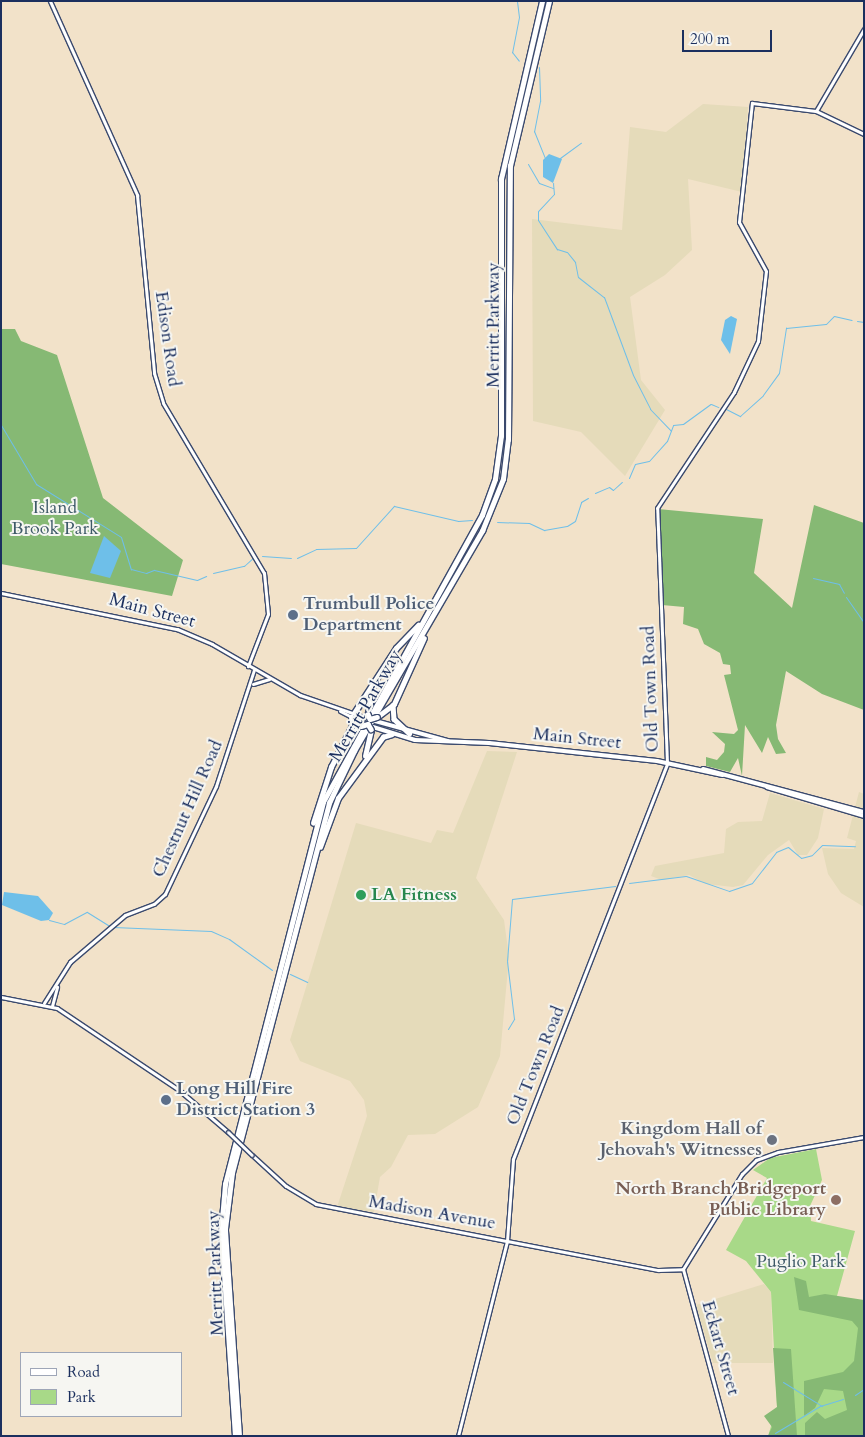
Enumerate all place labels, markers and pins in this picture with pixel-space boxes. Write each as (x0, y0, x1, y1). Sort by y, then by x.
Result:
place label: Trumbull Police Department (303, 594, 434, 636)
marker: Trumbull Police Department (287, 609, 299, 621)
place label: LA Fitness (371, 884, 457, 906)
marker: LA Fitness (355, 889, 367, 901)
place label: Long Hill Fire District Station 3 (176, 1079, 315, 1122)
marker: Long Hill Fire District Station 3 (160, 1094, 172, 1106)
place label: Kingdom Hall of Jehovah's Witnesses (600, 1119, 762, 1162)
marker: Kingdom Hall of Jehovah's Witnesses (766, 1134, 778, 1146)
place label: North Branch Bridgeport Public Library (615, 1179, 826, 1222)
marker: North Branch Bridgeport Public Library (830, 1194, 842, 1206)

